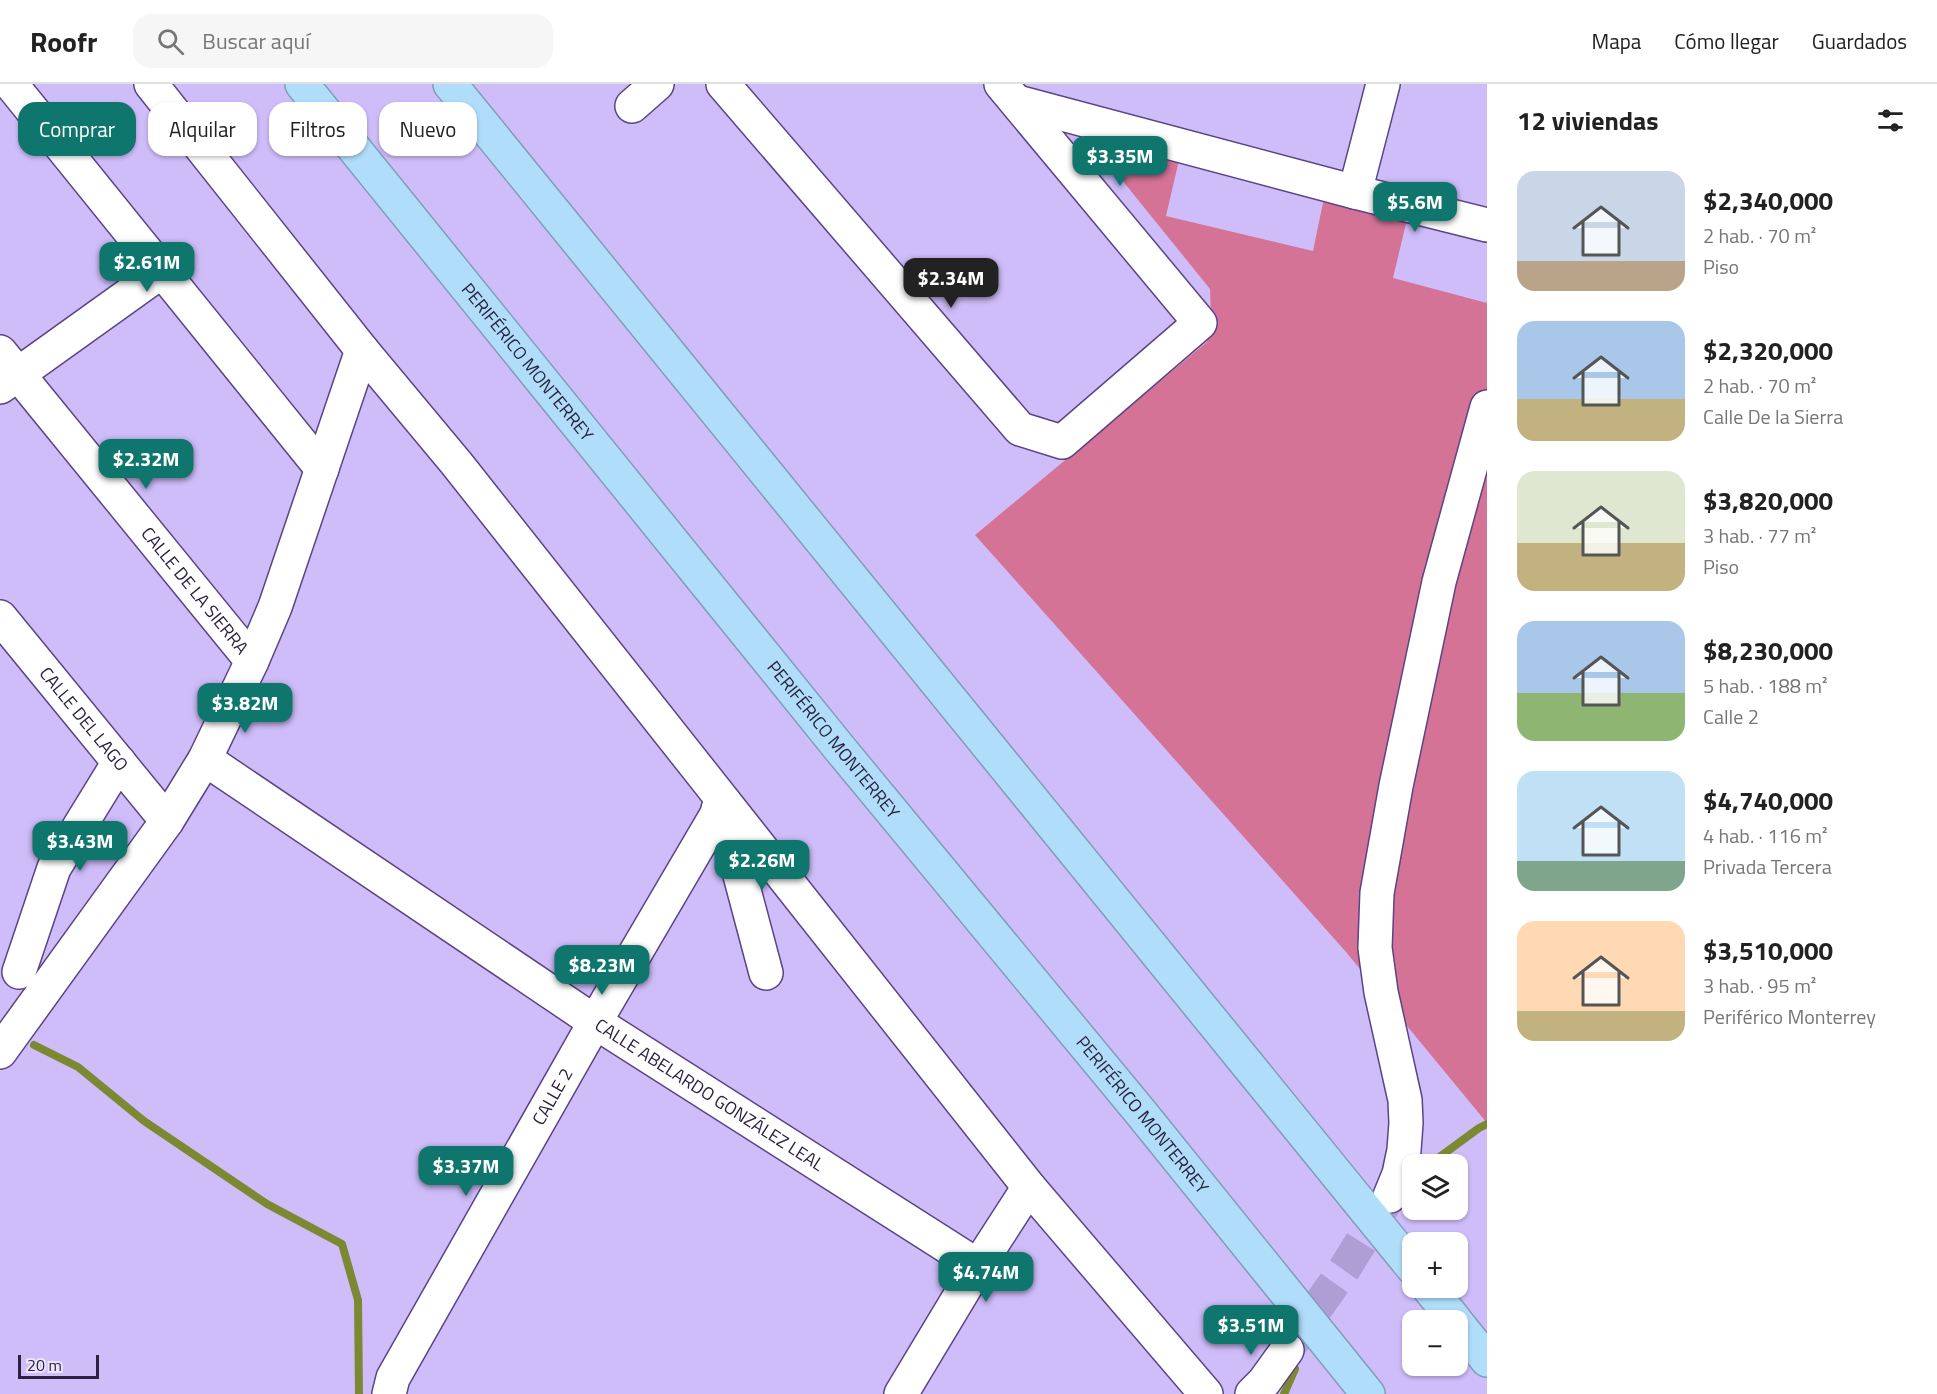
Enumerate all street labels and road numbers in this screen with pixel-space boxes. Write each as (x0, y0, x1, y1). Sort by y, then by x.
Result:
street label: PERIFÉRICO MONTERREY (455, 277, 600, 447)
street label: CALLE DE LA SIERRA (135, 521, 255, 660)
street label: PERIFÉRICO MONTERREY (761, 655, 907, 825)
street label: CALLE DEL LAGO (33, 661, 135, 777)
street label: CALLE ABELARDO GONZÁLEZ LEAL (590, 1011, 830, 1178)
street label: PERIFÉRICO MONTERREY (1070, 1030, 1216, 1200)
street label: CALLE 2 (525, 1063, 579, 1130)

